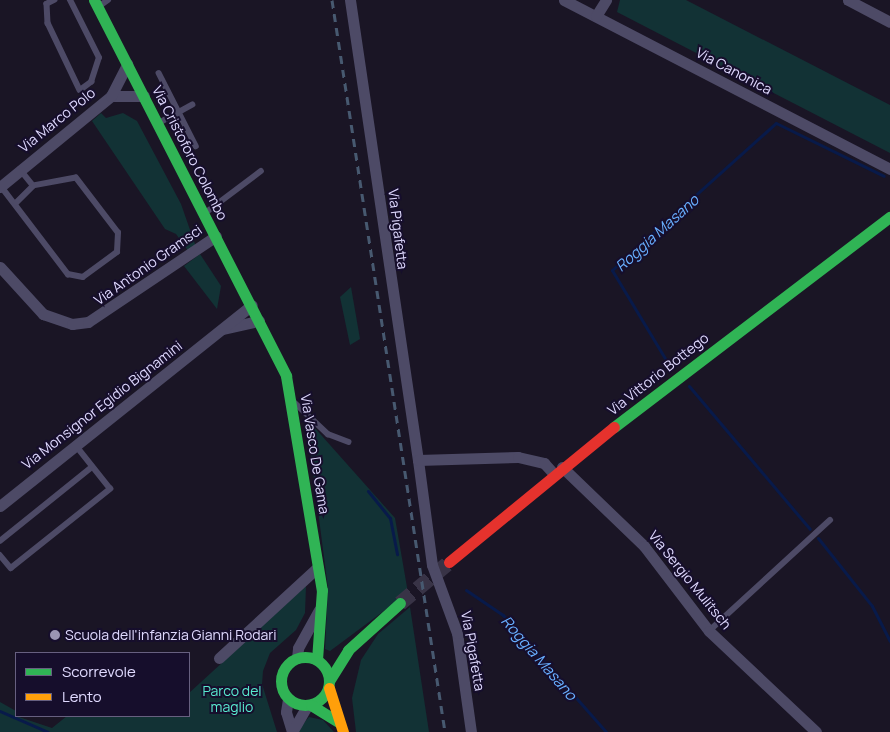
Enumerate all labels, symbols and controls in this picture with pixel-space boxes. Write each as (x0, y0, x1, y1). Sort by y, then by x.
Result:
street label: Via Canonica (693, 44, 775, 98)
street label: Via Cristoforo Colombo (149, 83, 231, 223)
street label: Via Marco Polo (15, 84, 99, 156)
street label: Via Pigafetta (385, 188, 411, 270)
water label: Roggia Masano (612, 191, 702, 275)
street label: Via Antonio Gramsci (91, 221, 205, 309)
street label: Via Vittorio Bottego (604, 329, 712, 419)
street label: Via Monsignor Egidio Bignamini (18, 337, 186, 473)
street label: Via Vasco De Gama (297, 393, 333, 515)
street label: Via Sergio Mulitsch (645, 527, 735, 633)
street label: Via Pigafetta (458, 610, 488, 692)
water label: Roggia Masano (498, 612, 580, 704)
place label: Scuola dell'infanzia Gianni Rodari (65, 627, 277, 643)
marker: Scuola dell'infanzia Gianni Rodari (49, 629, 61, 641)
legend (15, 652, 190, 717)
text: Scorrevole (62, 661, 136, 682)
park label: Parco del maglio (202, 683, 262, 716)
text: Lento (62, 686, 102, 707)

